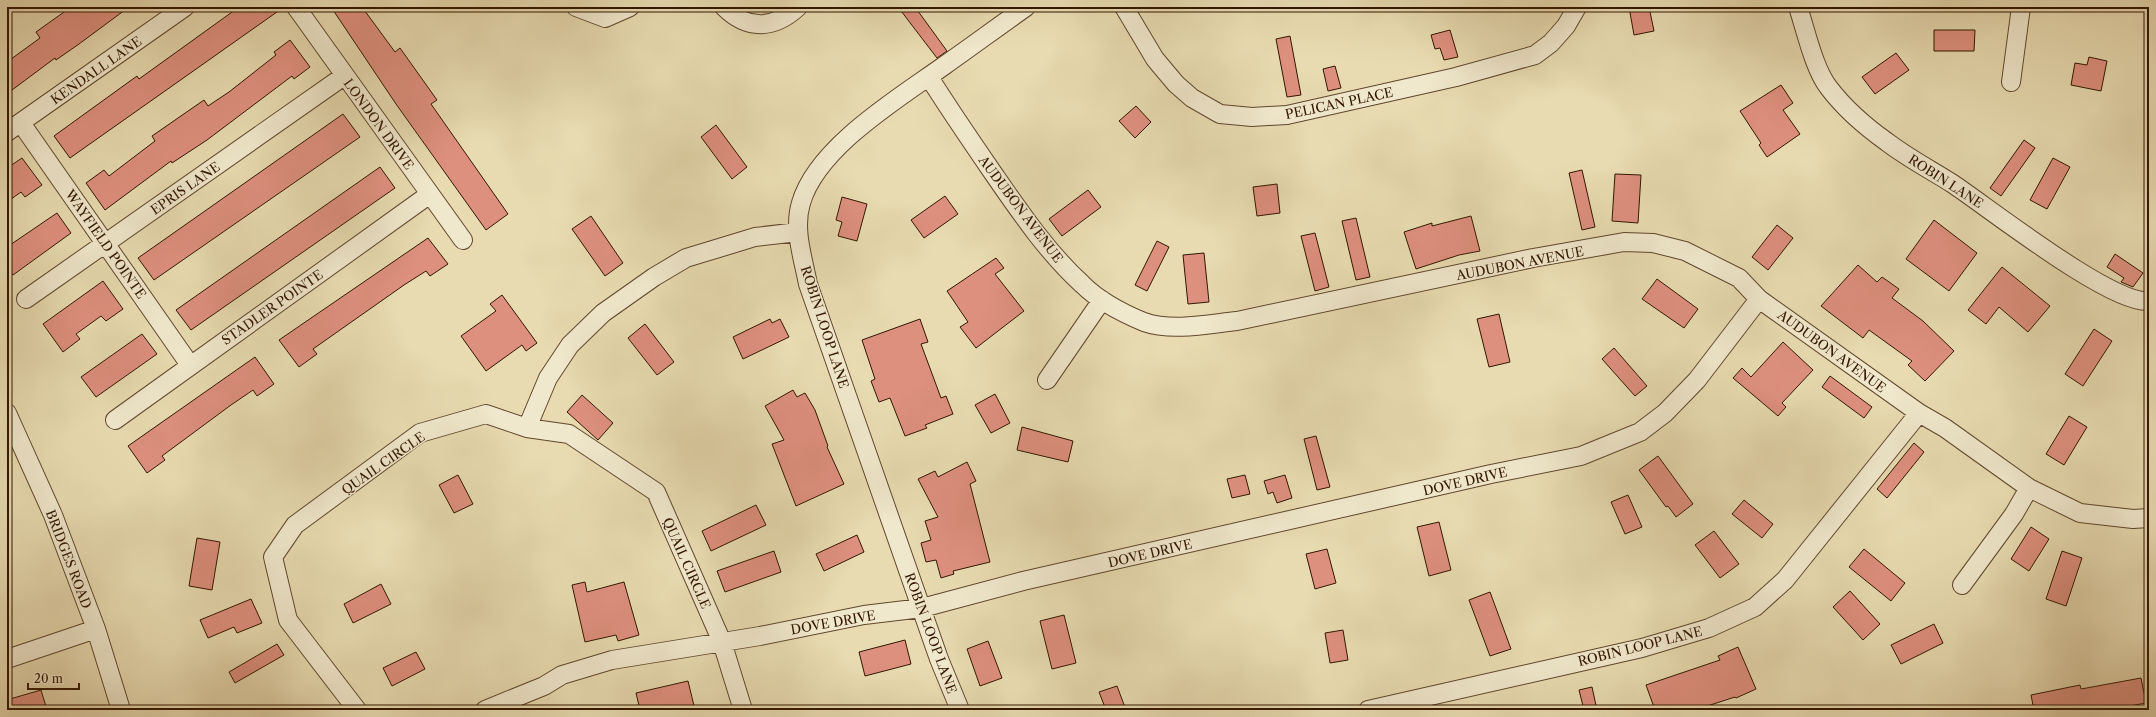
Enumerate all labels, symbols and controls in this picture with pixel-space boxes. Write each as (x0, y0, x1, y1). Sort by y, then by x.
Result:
street label: KENDALL LANE (47, 33, 145, 107)
street label: LONDON DRIVE (341, 75, 417, 173)
street label: PELICAN PLACE (1284, 84, 1394, 122)
street label: ROBIN LANE (1906, 151, 1986, 211)
street label: AUDUBON AVENUE (975, 152, 1066, 266)
street label: EPRIS LANE (147, 158, 223, 218)
street label: WAYFIELD POINTE (62, 186, 150, 302)
street label: AUDUBON AVENUE (1454, 243, 1585, 283)
street label: ROBIN LOOP LANE (798, 264, 852, 390)
street label: STADLER POINTE (218, 266, 326, 348)
street label: AUDUBON AVENUE (1774, 306, 1889, 396)
street label: QUAIL CIRCLE (338, 428, 428, 498)
street label: DOVE DRIVE (1421, 464, 1509, 498)
street label: BRIDGES ROAD (43, 507, 95, 611)
street label: QUAIL CIRCLE (660, 515, 714, 611)
street label: DOVE DRIVE (1106, 536, 1194, 570)
street label: ROBIN LOOP LANE (902, 570, 960, 696)
street label: DOVE DRIVE (789, 607, 877, 637)
street label: ROBIN LOOP LANE (1576, 623, 1704, 669)
scale bar (28, 665, 79, 691)
text: 20 m (34, 671, 63, 686)

